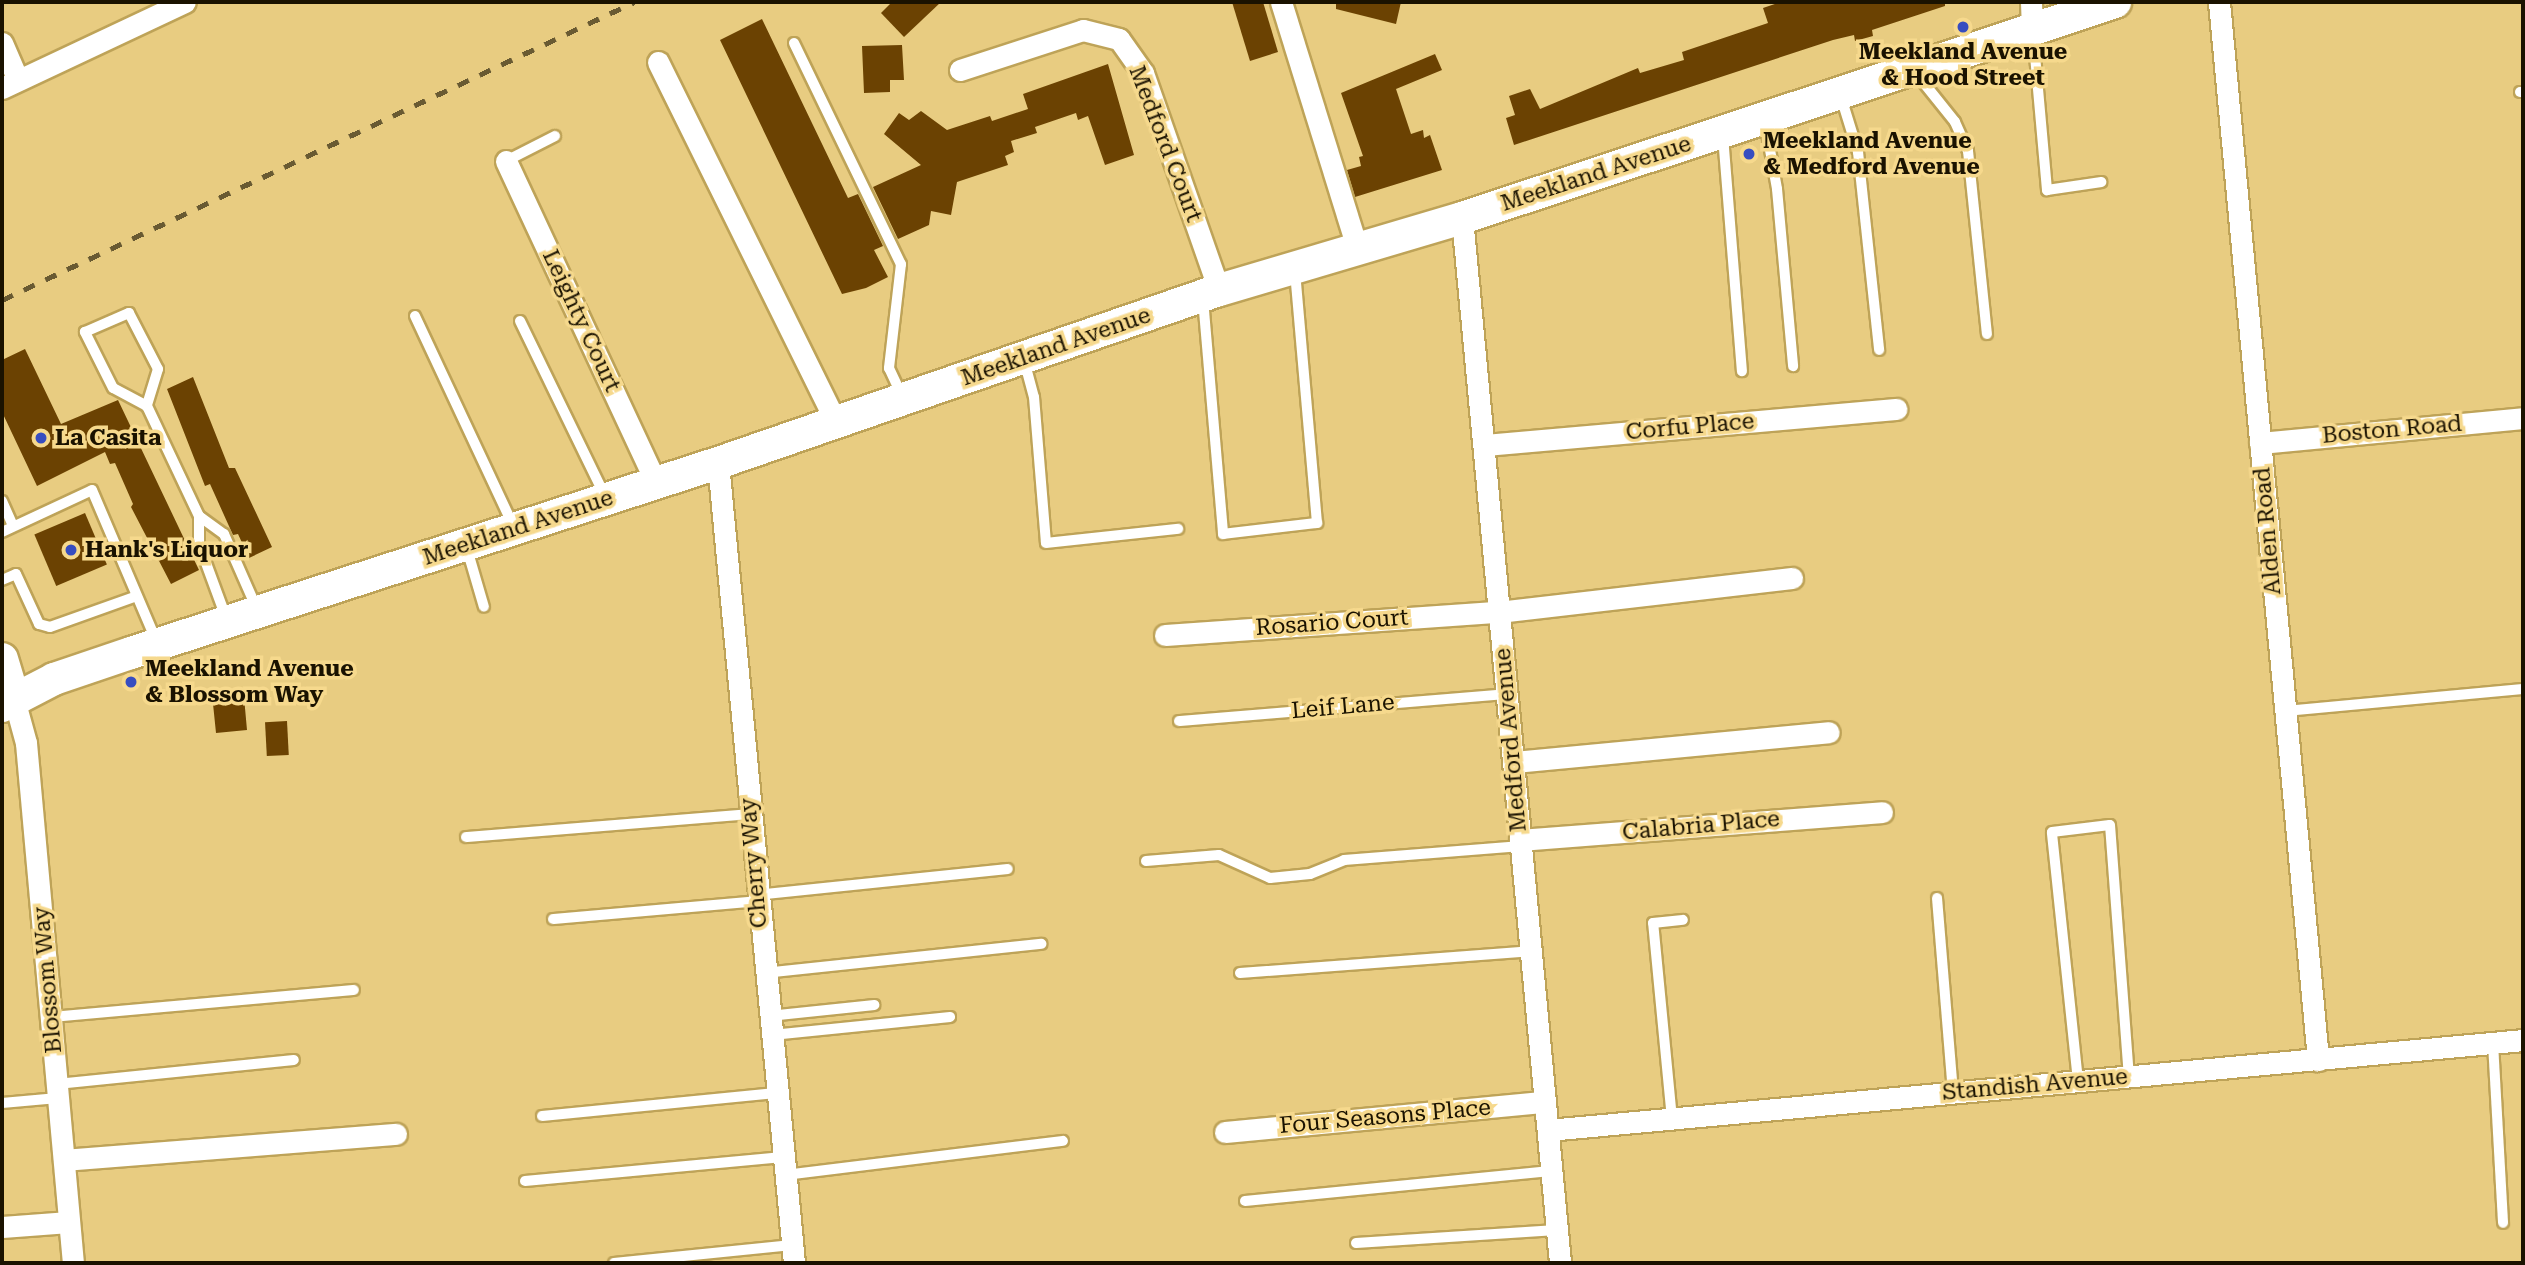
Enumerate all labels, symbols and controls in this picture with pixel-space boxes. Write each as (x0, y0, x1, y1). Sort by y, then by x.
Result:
marker: Meekland Avenue & Hood Street (1955, 19, 1971, 35)
place label: Meekland Avenue & Hood Street (1859, 38, 2067, 92)
street label: Medford Court (1122, 62, 1208, 226)
place label: Meekland Avenue & Medford Avenue (1763, 127, 1980, 181)
street label: Meekland Avenue (1497, 130, 1695, 218)
marker: Meekland Avenue & Medford Avenue (1741, 146, 1757, 162)
street label: Leighty Court (536, 245, 626, 397)
street label: Meekland Avenue (958, 302, 1154, 392)
street label: Corfu Place (1625, 408, 1755, 446)
street label: Boston Road (2321, 410, 2463, 450)
place label: La Casita (55, 424, 161, 452)
marker: La Casita (33, 430, 49, 446)
street label: Alden Road (2249, 466, 2287, 596)
street label: Meekland Avenue (419, 484, 617, 572)
place label: Hank's Liquor (85, 536, 249, 564)
marker: Hank's Liquor (63, 542, 79, 558)
street label: Rosario Court (1255, 604, 1409, 642)
street label: Medford Avenue (1489, 647, 1533, 833)
place label: Meekland Avenue & Blossom Way (145, 655, 354, 709)
marker: Meekland Avenue & Blossom Way (123, 674, 139, 690)
street label: Leif Lane (1290, 689, 1396, 725)
street label: Cherry Way (735, 797, 773, 929)
street label: Calabria Place (1621, 805, 1781, 847)
street label: Blossom Way (28, 906, 68, 1054)
street label: Standish Avenue (1941, 1063, 2129, 1107)
street label: Four Seasons Place (1278, 1094, 1492, 1140)

